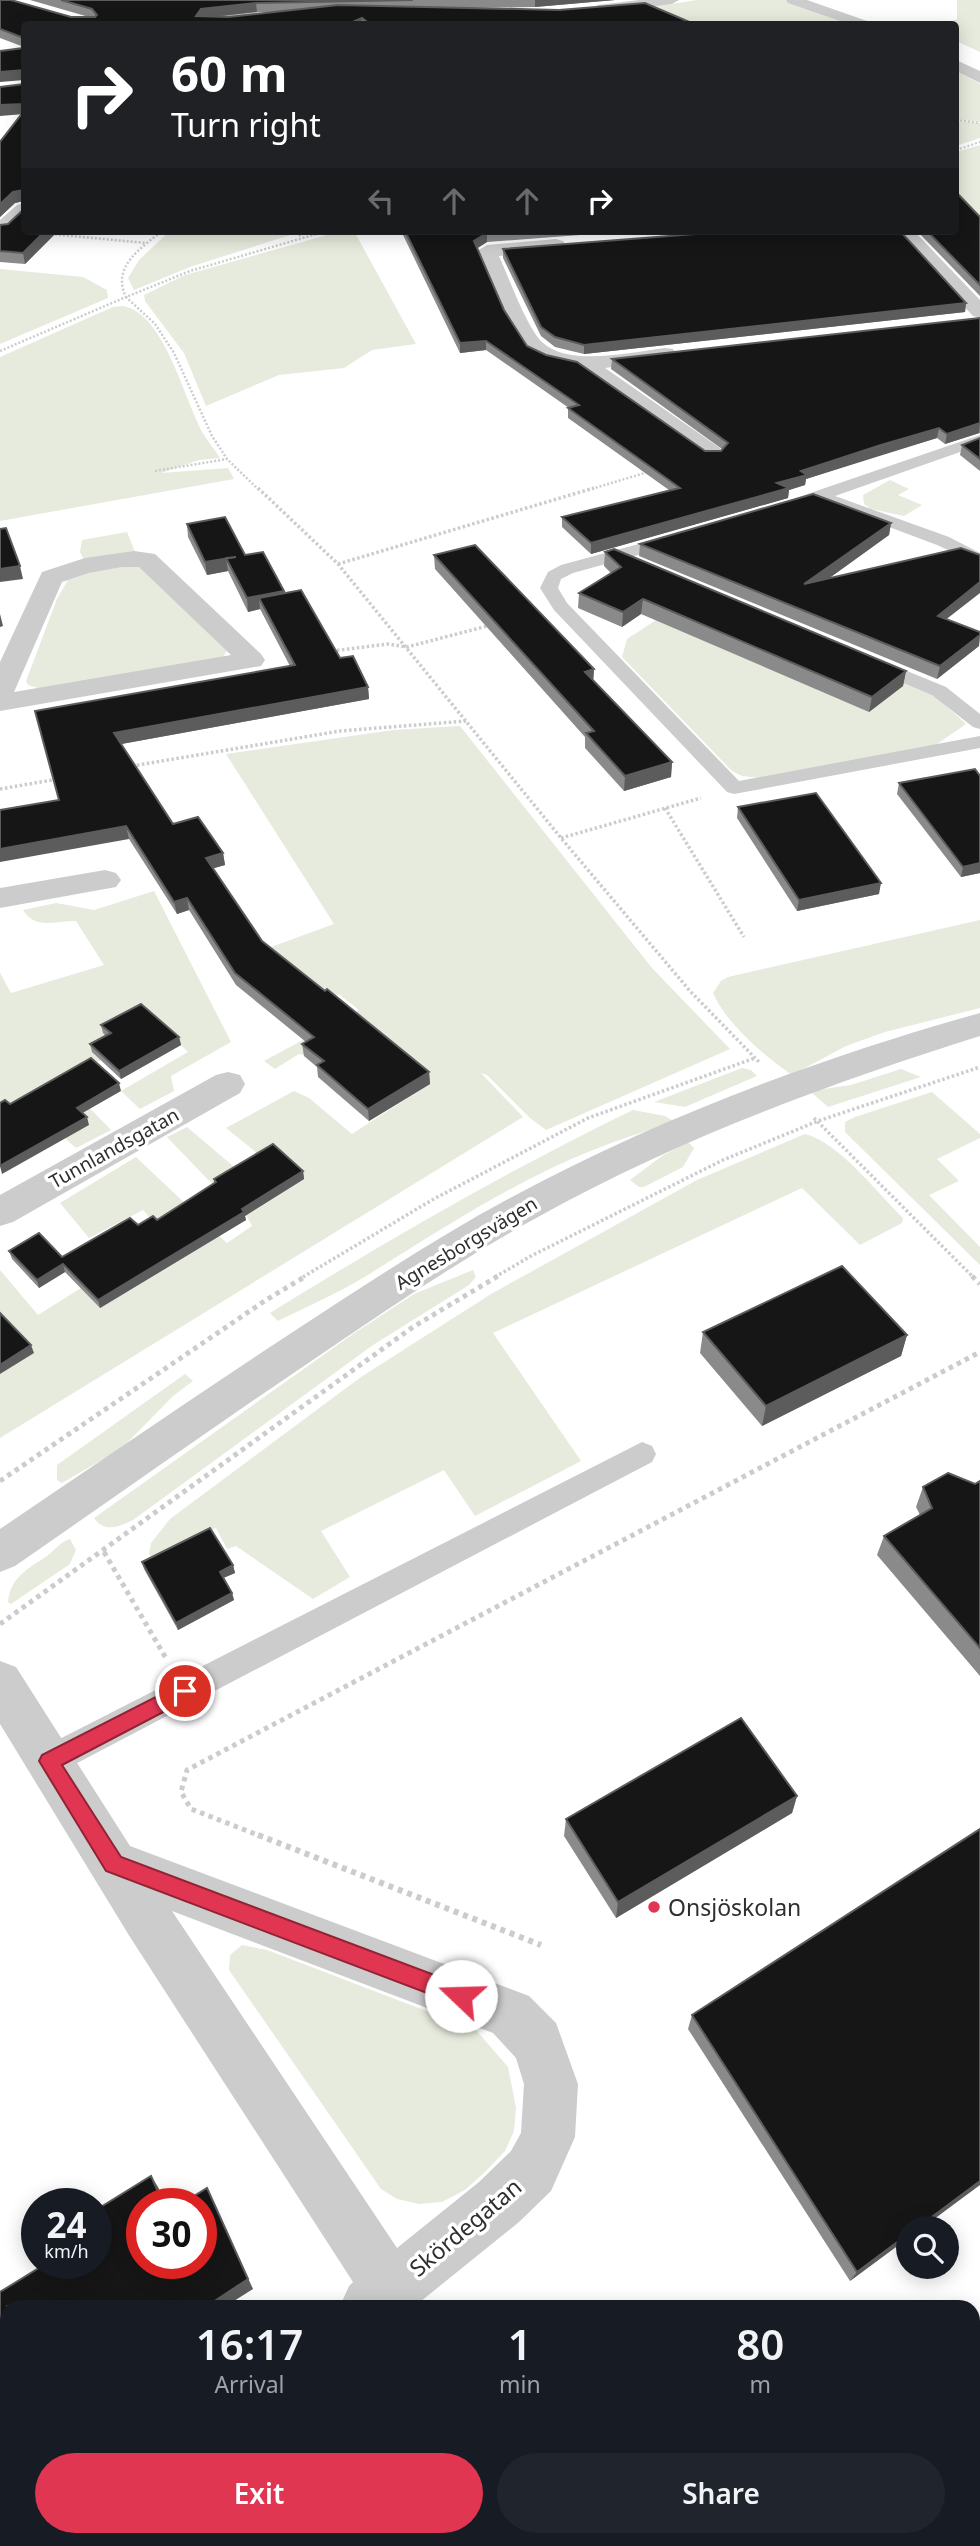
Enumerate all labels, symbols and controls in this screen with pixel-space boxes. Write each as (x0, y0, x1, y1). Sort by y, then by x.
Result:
text: 60 m (171, 40, 288, 106)
icon: right (56, 49, 147, 140)
text: Turn right (171, 103, 321, 146)
icon: left (362, 182, 400, 220)
icon: ahead (435, 182, 473, 220)
icon: ahead (508, 182, 546, 220)
icon: right (581, 182, 619, 220)
street label: Tunnlandsgatan (44, 1102, 184, 1194)
street label: Agnesborgsvägen (390, 1190, 542, 1296)
pin (155, 1661, 215, 1721)
icon: arrive (166, 1672, 204, 1710)
place label: Onsjöskolan (668, 1891, 801, 1923)
marker: Onsjöskolan (646, 1899, 662, 1915)
position arrow (424, 1959, 498, 2033)
street label: Skördegatan (402, 2171, 528, 2283)
speed limit sign: 30 (126, 2188, 217, 2279)
text: 24 (46, 2201, 87, 2248)
map controls (896, 2216, 959, 2279)
button: search (896, 2216, 959, 2279)
text: km/h (44, 2239, 89, 2263)
text: 16:17 (196, 2315, 303, 2372)
text: 1 (508, 2315, 532, 2372)
text: 80 (736, 2315, 784, 2372)
text: Arrival (214, 2368, 285, 2400)
text: min (499, 2368, 541, 2400)
text: m (750, 2368, 771, 2400)
button: Exit (35, 2453, 483, 2533)
button: Share (497, 2453, 945, 2533)

